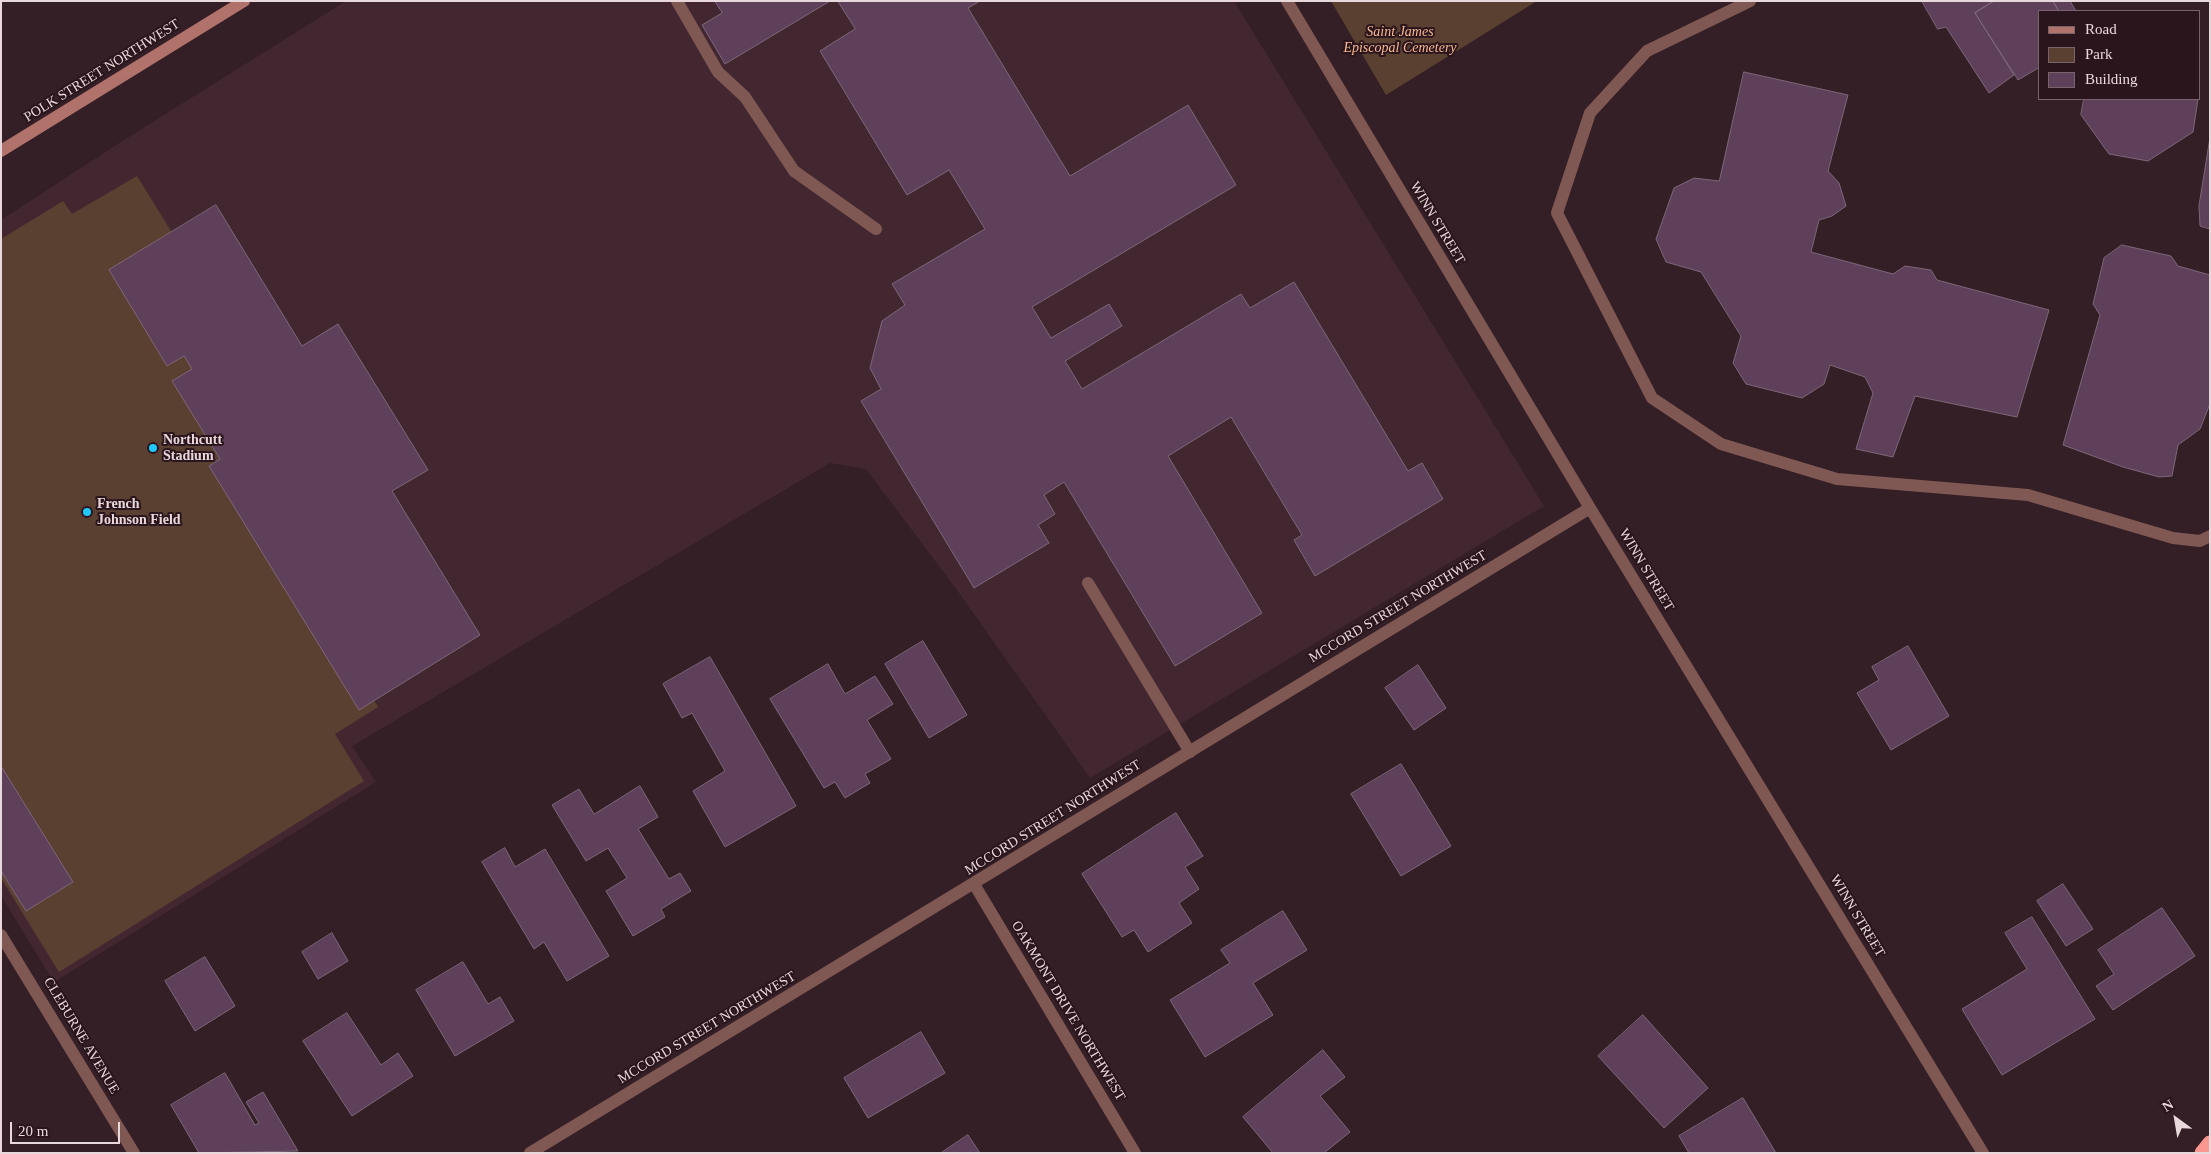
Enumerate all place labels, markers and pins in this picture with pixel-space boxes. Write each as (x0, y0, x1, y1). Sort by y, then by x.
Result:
place label: Northcutt Stadium (163, 432, 222, 464)
marker: Northcutt Stadium (147, 442, 159, 454)
place label: French Johnson Field (97, 496, 181, 528)
marker: French Johnson Field (81, 506, 93, 518)

